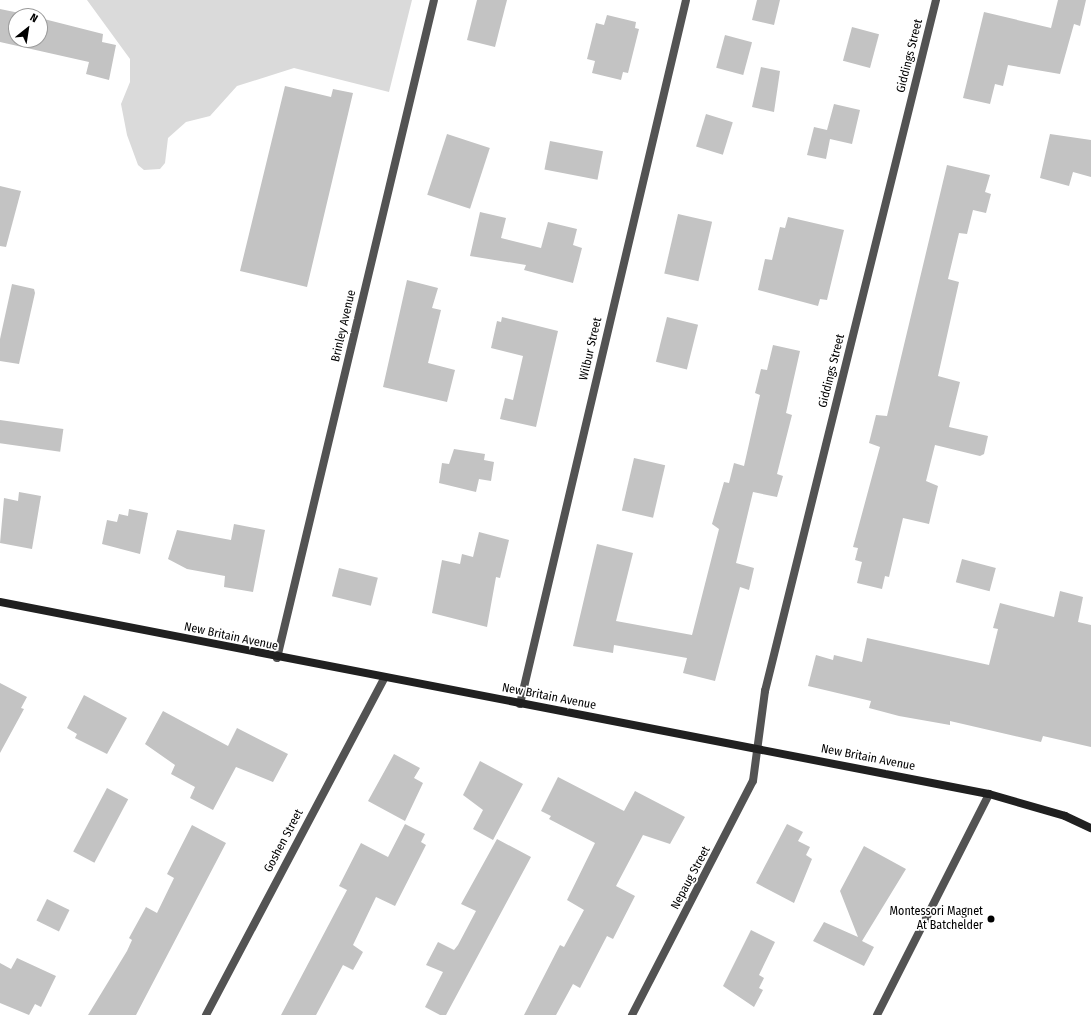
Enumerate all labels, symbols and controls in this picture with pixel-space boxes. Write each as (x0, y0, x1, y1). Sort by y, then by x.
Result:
north arrow (8, 8, 48, 48)
text: N (28, 11, 40, 25)
street label: Giddings Street (894, 18, 926, 94)
street label: Brinley Avenue (329, 289, 359, 363)
street label: Wilbur Street (577, 316, 605, 382)
street label: Giddings Street (816, 333, 848, 409)
street label: New Britain Avenue (183, 620, 279, 654)
street label: New Britain Avenue (501, 681, 597, 713)
street label: New Britain Avenue (820, 742, 916, 774)
street label: Goshen Street (261, 807, 307, 875)
street label: Nepaug Street (668, 844, 714, 912)
place label: Montessori Magnet At Batchelder (890, 905, 983, 933)
marker: Montessori Magnet At Batchelder (986, 914, 996, 924)

